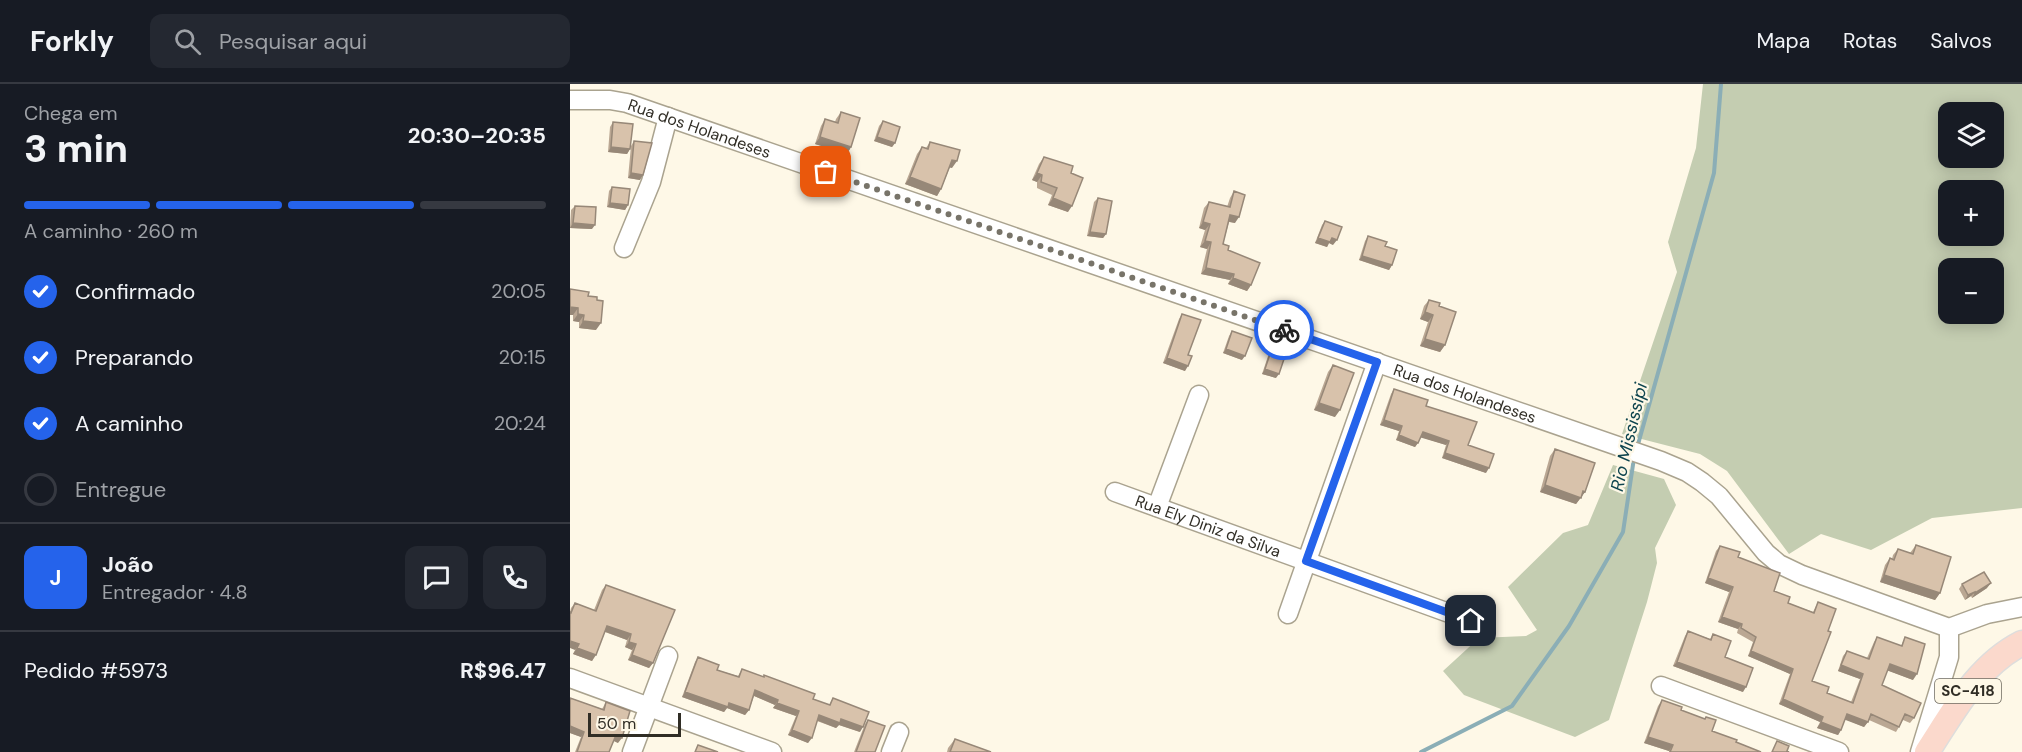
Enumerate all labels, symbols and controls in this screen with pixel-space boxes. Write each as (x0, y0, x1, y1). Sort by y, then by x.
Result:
search box (150, 14, 570, 68)
text: Forkly (30, 23, 114, 60)
icon: search (171, 25, 204, 58)
text: Pesquisar aqui (219, 27, 367, 56)
text: Mapa (1756, 27, 1810, 55)
text: Rotas (1843, 27, 1897, 55)
text: Salvos (1930, 27, 1992, 55)
street label: Rua dos Holandeses (625, 94, 774, 163)
text: Chega em (24, 100, 118, 126)
map controls (1938, 102, 2004, 324)
button: layers (1938, 102, 2004, 168)
text: 20:30–20:35 (408, 121, 546, 150)
text: 3 min (24, 123, 128, 174)
pin (800, 146, 851, 197)
icon: bag (809, 155, 842, 188)
button: + (1938, 180, 2004, 246)
text: A caminho · 260 m (24, 218, 198, 244)
button: − (1938, 258, 2004, 324)
icon: check (24, 275, 57, 308)
text: Confirmado (75, 277, 195, 306)
text: 20:05 (491, 278, 546, 304)
courier (1254, 300, 1314, 360)
icon: bike (1268, 314, 1301, 347)
icon: check (24, 341, 57, 374)
text: Preparando (75, 343, 193, 372)
text: 20:15 (499, 344, 546, 370)
street label: Rua dos Holandeses (1391, 359, 1539, 428)
water label: Rio Mississípi (1605, 380, 1653, 494)
icon: check (24, 407, 57, 440)
text: A caminho (75, 409, 183, 438)
text: 20:24 (494, 410, 546, 436)
text: Entregue (75, 475, 166, 504)
street label: Rua Ely Diniz da Silva (1132, 490, 1284, 562)
button: chat (405, 546, 468, 609)
button: phone (483, 546, 546, 609)
text: João (102, 550, 154, 579)
text: J (50, 563, 61, 592)
text: Entregador · 4.8 (102, 579, 248, 605)
pin (1445, 595, 1496, 646)
icon: home (1454, 604, 1487, 637)
text: Pedido #5973 (24, 656, 168, 685)
text: R$96.47 (460, 656, 546, 685)
road number: SC-418 (1935, 679, 2001, 703)
scale bar (588, 710, 681, 738)
text: 50 m (597, 713, 636, 734)

